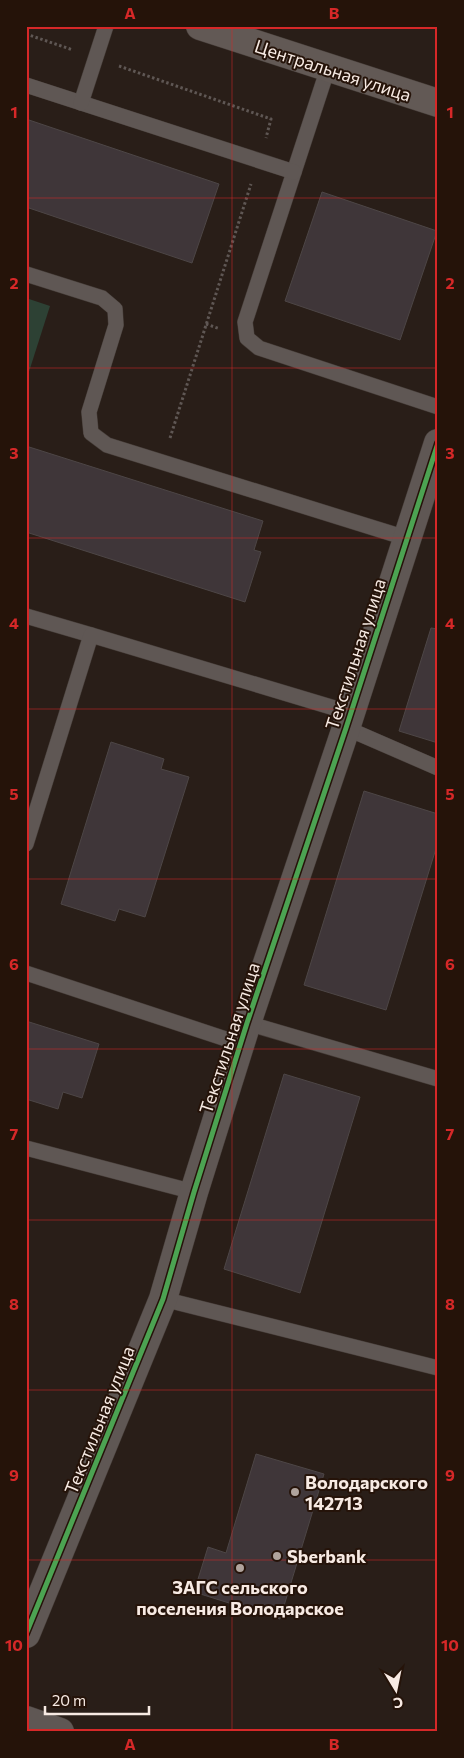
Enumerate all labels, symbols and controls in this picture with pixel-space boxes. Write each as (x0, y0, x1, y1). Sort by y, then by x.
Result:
text: A (124, 3, 136, 22)
text: B (329, 3, 340, 22)
street label: Центральная улица (252, 34, 414, 106)
text: 1 (10, 102, 18, 121)
text: 1 (446, 102, 454, 121)
text: 2 (9, 273, 19, 292)
text: 2 (445, 273, 455, 292)
text: 3 (9, 443, 19, 462)
text: 3 (445, 443, 455, 462)
street label: Текстильная улица (320, 576, 390, 732)
text: 4 (9, 613, 19, 632)
text: 4 (445, 613, 455, 632)
text: 5 (9, 784, 19, 803)
text: 5 (445, 784, 455, 803)
text: 6 (9, 954, 19, 973)
text: 6 (445, 954, 455, 973)
street label: Текстильная улица (194, 960, 264, 1116)
text: 7 (10, 1124, 19, 1143)
text: 7 (446, 1124, 455, 1143)
text: 8 (9, 1294, 19, 1313)
text: 8 (445, 1294, 455, 1313)
street label: Текстильная улица (59, 1343, 139, 1497)
text: 9 (9, 1465, 19, 1484)
text: 9 (445, 1465, 455, 1484)
place label: Володарского 142713 (305, 1471, 428, 1514)
marker: Володарского 142713 (289, 1486, 301, 1498)
place label: Sberbank (287, 1545, 367, 1567)
marker: Sberbank (271, 1550, 283, 1562)
marker: ЗАГС сельского поселения Володарское (234, 1562, 246, 1574)
place label: ЗАГС сельского поселения Володарское (136, 1576, 344, 1619)
text: 10 (5, 1635, 23, 1654)
text: 10 (441, 1635, 459, 1654)
north arrow (372, 1666, 422, 1716)
scale bar (45, 1683, 149, 1715)
text: 20 m (52, 1691, 86, 1709)
text: С (392, 1694, 405, 1712)
text: A (124, 1734, 136, 1753)
text: B (329, 1734, 340, 1753)

